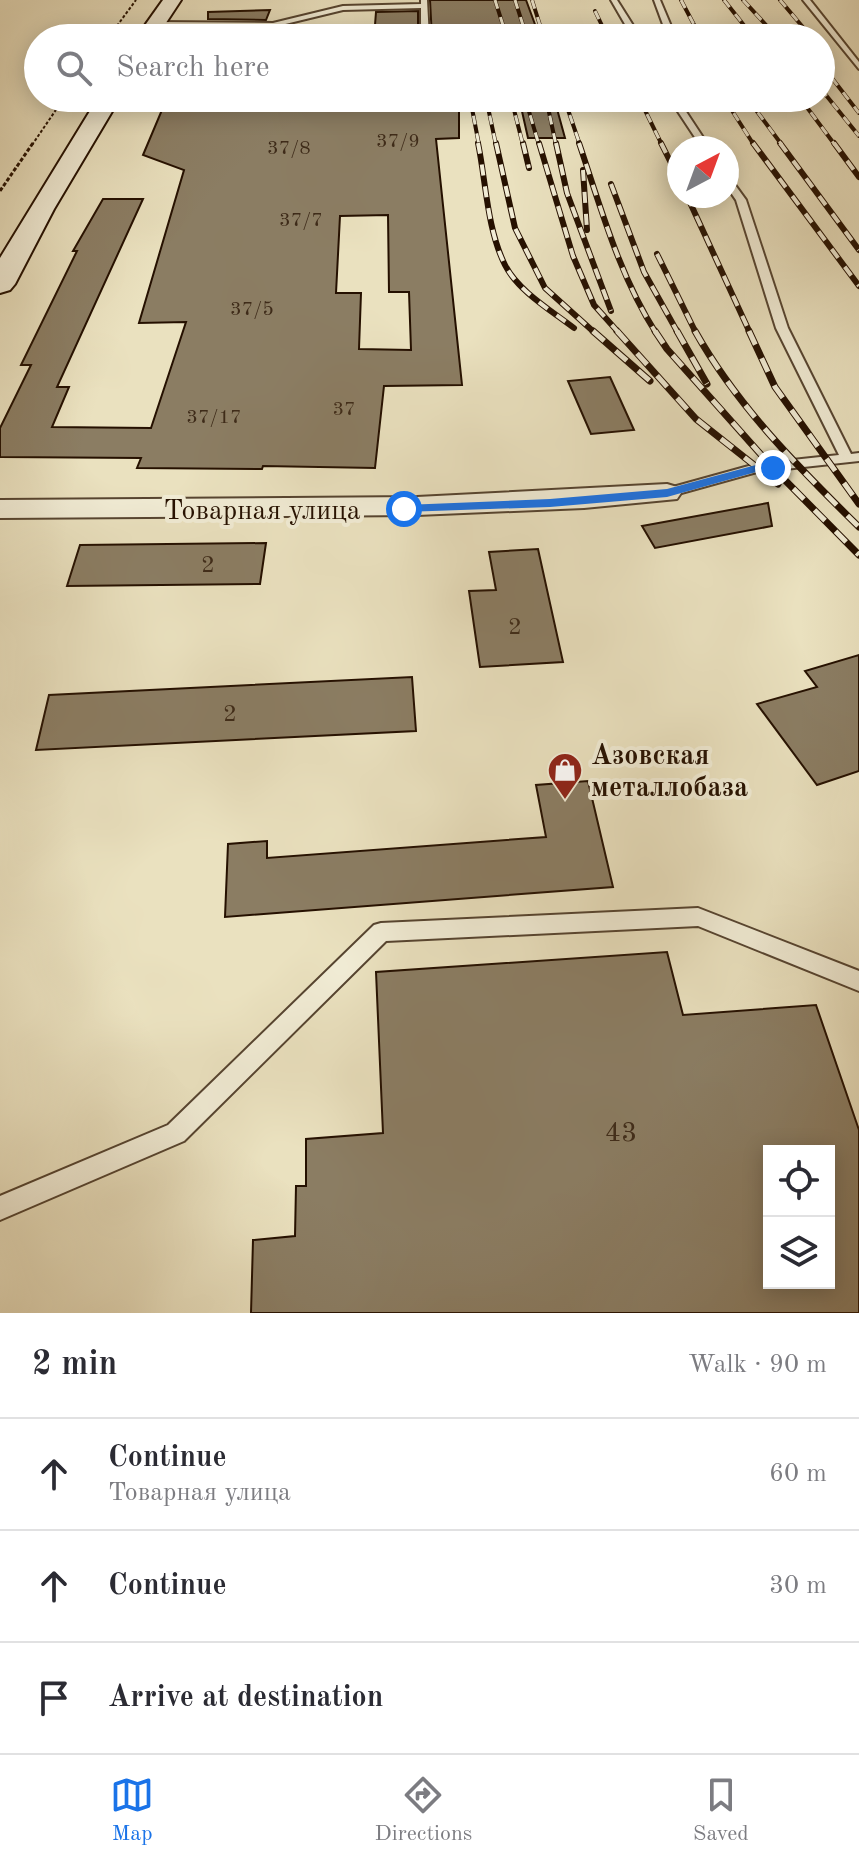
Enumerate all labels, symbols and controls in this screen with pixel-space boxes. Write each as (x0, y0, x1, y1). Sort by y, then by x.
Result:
search box (24, 24, 835, 112)
icon: search (52, 46, 96, 90)
text: Search here (116, 53, 270, 83)
house number: 37/9 (376, 132, 420, 152)
north arrow (667, 136, 739, 208)
house number: 37/8 (267, 139, 311, 159)
house number: 37/7 (279, 211, 323, 231)
house number: 37/5 (230, 300, 274, 320)
house number: 37 (332, 400, 356, 420)
house number: 37/17 (186, 408, 242, 428)
route end (755, 450, 791, 486)
route start (386, 491, 422, 527)
street label: Товарная улица (164, 498, 361, 526)
house number: 2 (201, 554, 215, 578)
house number: 2 (508, 616, 522, 640)
house number: 2 (223, 703, 237, 727)
place label: Азовская металлобаза (591, 743, 748, 803)
shop icon: Азовская металлобаза (546, 751, 584, 801)
house number: 43 (605, 1120, 637, 1148)
map controls (763, 1145, 835, 1289)
button: locate (763, 1145, 835, 1217)
button: layers (763, 1217, 835, 1289)
text: 2 min (32, 1348, 117, 1382)
text: Walk · 90 m (688, 1352, 827, 1378)
text: Continue (108, 1443, 227, 1473)
icon: ahead (32, 1452, 76, 1496)
text: 60 m (769, 1461, 827, 1487)
text: Товарная улица (108, 1480, 291, 1506)
icon: ahead (32, 1564, 76, 1608)
text: Continue (108, 1571, 227, 1601)
text: 30 m (769, 1573, 827, 1599)
icon: arrive (32, 1676, 76, 1720)
text: Arrive at destination (108, 1683, 383, 1713)
tab: Map (110, 1773, 154, 1848)
tab: Directions (375, 1773, 472, 1848)
tab: Saved (693, 1773, 749, 1848)

